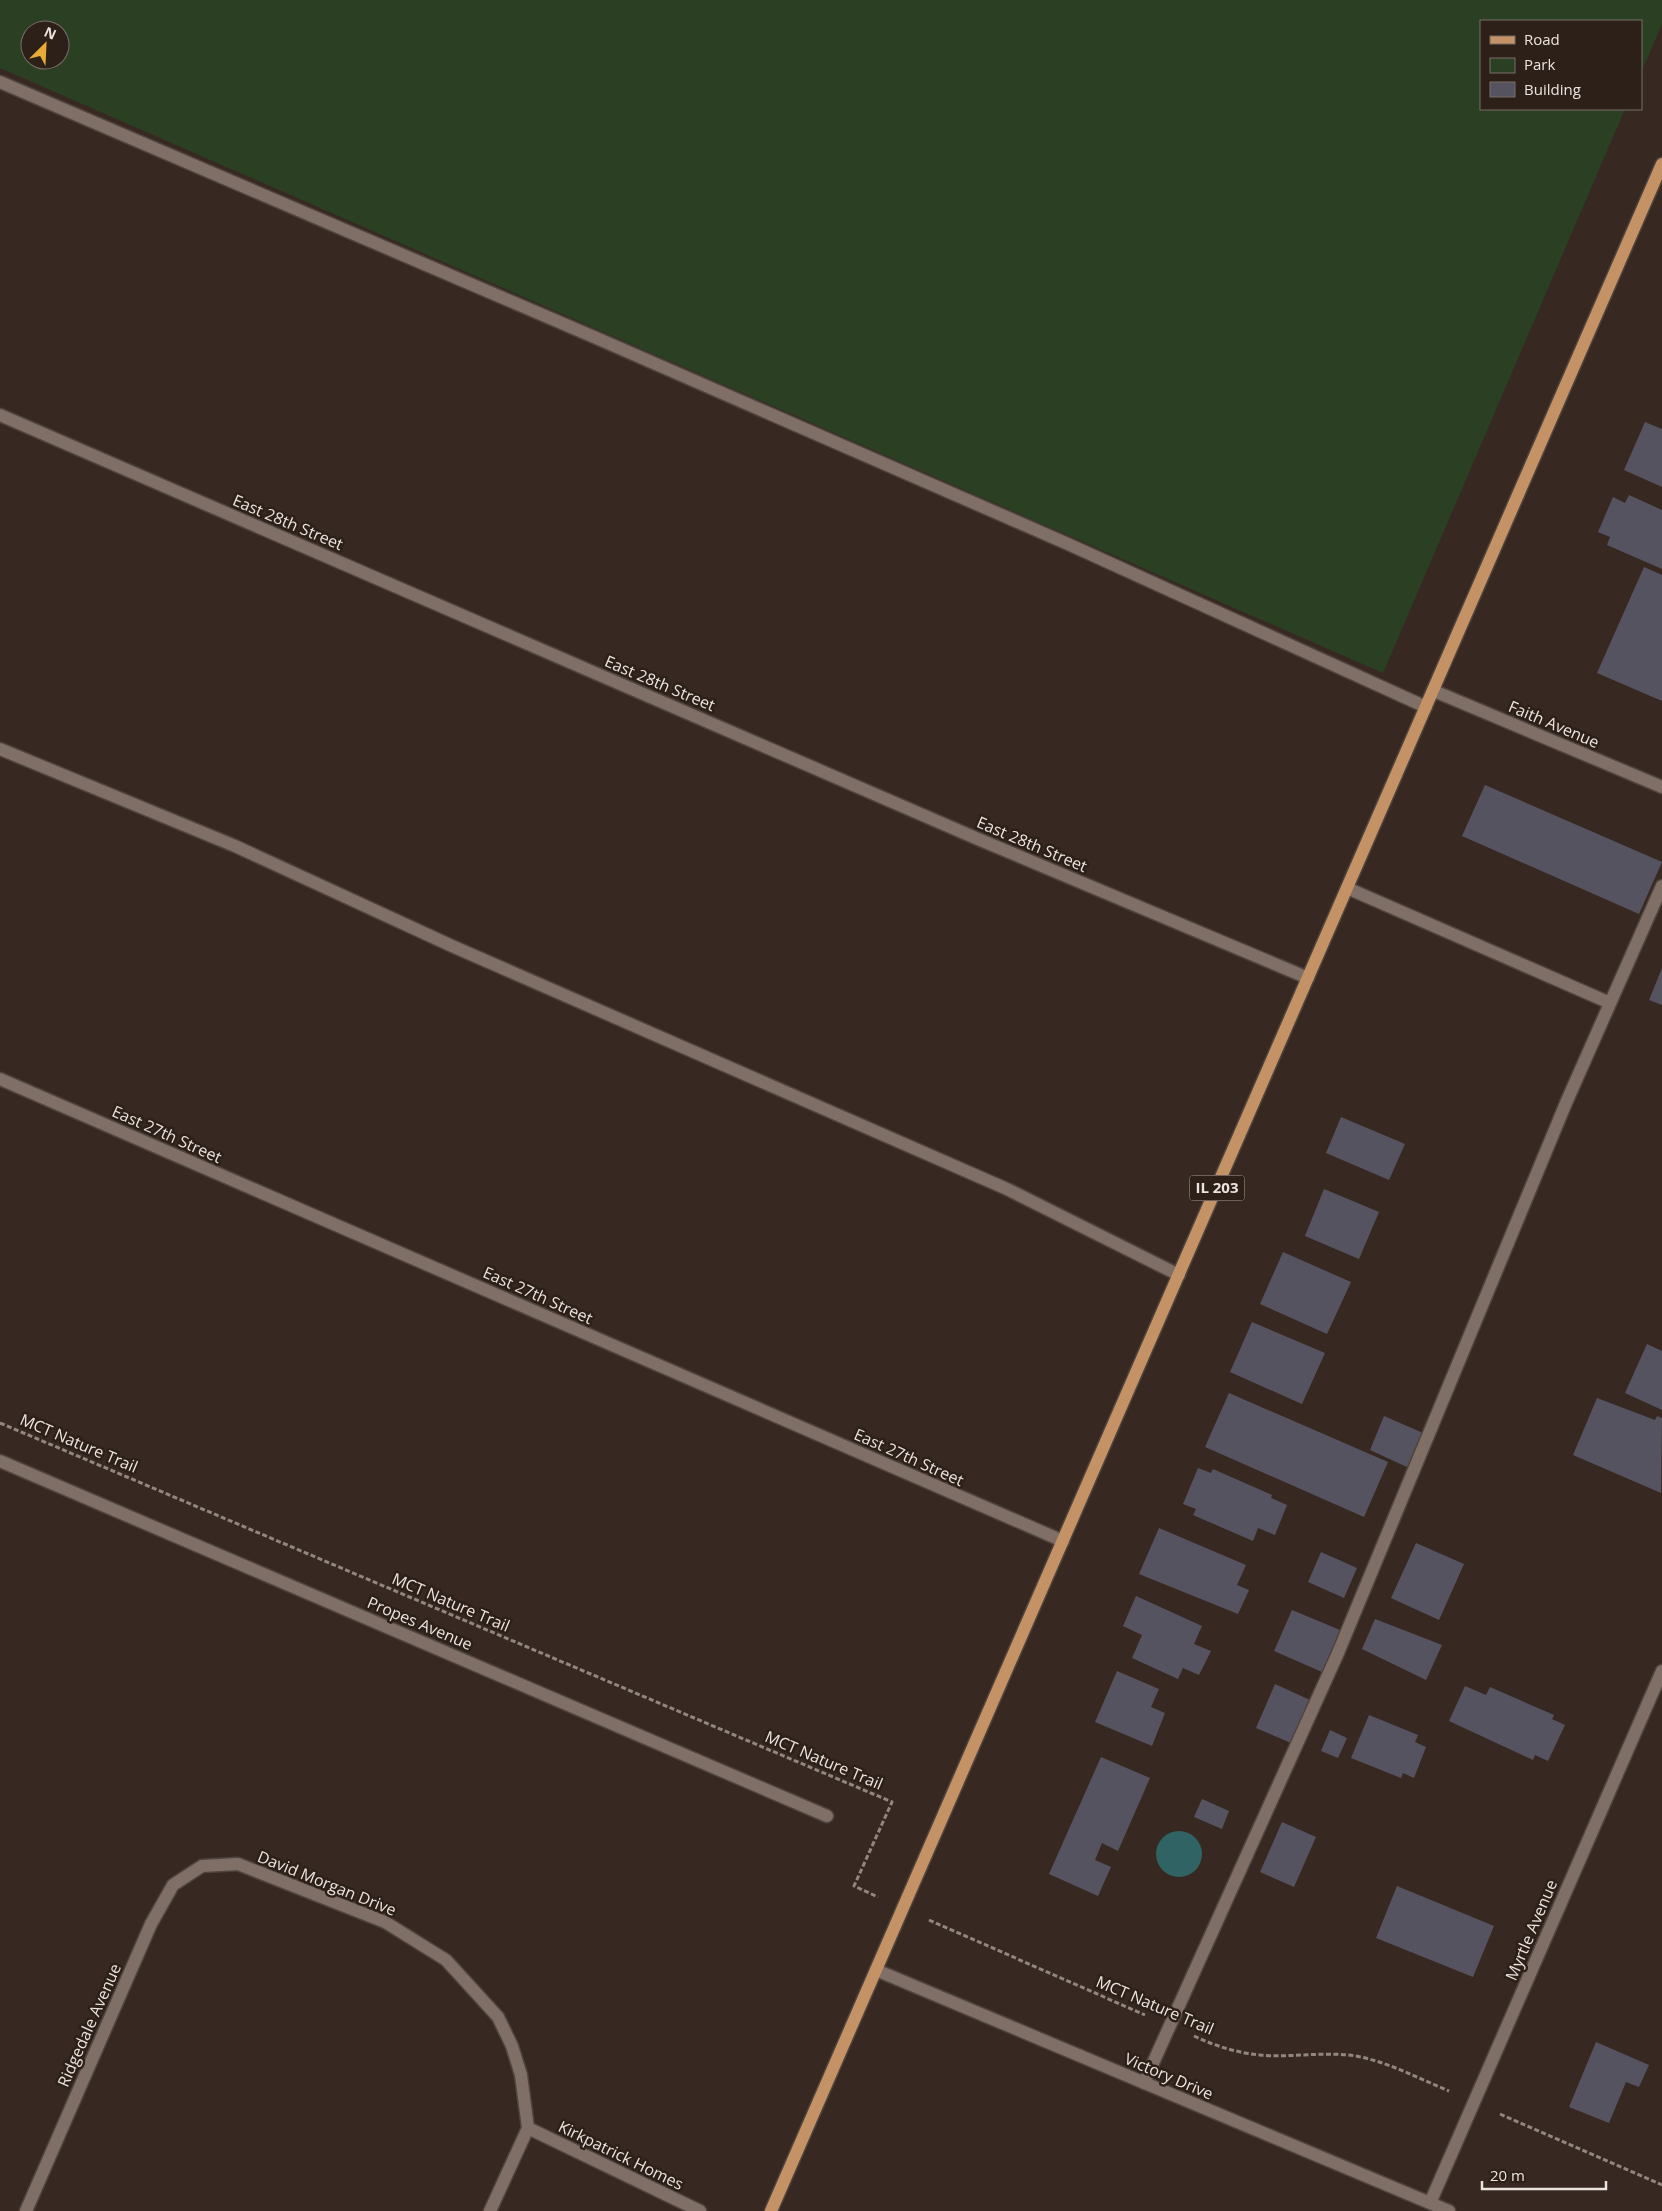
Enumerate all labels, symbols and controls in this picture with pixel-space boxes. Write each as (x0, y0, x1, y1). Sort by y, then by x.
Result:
north arrow (20, 20, 70, 70)
legend (1480, 20, 1642, 110)
text: N (41, 22, 60, 44)
text: Road (1524, 29, 1560, 49)
text: Park (1524, 54, 1555, 74)
text: Building (1524, 79, 1581, 99)
street label: East 28th Street (229, 489, 347, 555)
street label: East 28th Street (601, 650, 719, 716)
street label: Faith Avenue (1505, 695, 1603, 753)
street label: East 28th Street (973, 811, 1091, 877)
street label: East 27th Street (109, 1100, 226, 1168)
road number: IL 203 (1190, 1176, 1244, 1200)
street label: East 27th Street (480, 1261, 597, 1329)
street label: MCT Nature Trail (17, 1408, 141, 1478)
street label: East 27th Street (851, 1423, 968, 1491)
street label: MCT Nature Trail (389, 1567, 513, 1637)
street label: Propes Avenue (364, 1591, 476, 1655)
street label: MCT Nature Trail (762, 1725, 886, 1795)
street label: David Morgan Drive (254, 1845, 400, 1921)
street label: Myrtle Avenue (1500, 1876, 1562, 1984)
street label: Ridgedale Avenue (52, 1960, 126, 2090)
street label: MCT Nature Trail (1093, 1970, 1217, 2040)
street label: Victory Drive (1121, 2047, 1217, 2105)
street label: Kirkpatrick Homes (555, 2115, 687, 2195)
scale bar (1482, 2158, 1606, 2190)
text: 20 m (1490, 2165, 1525, 2185)

